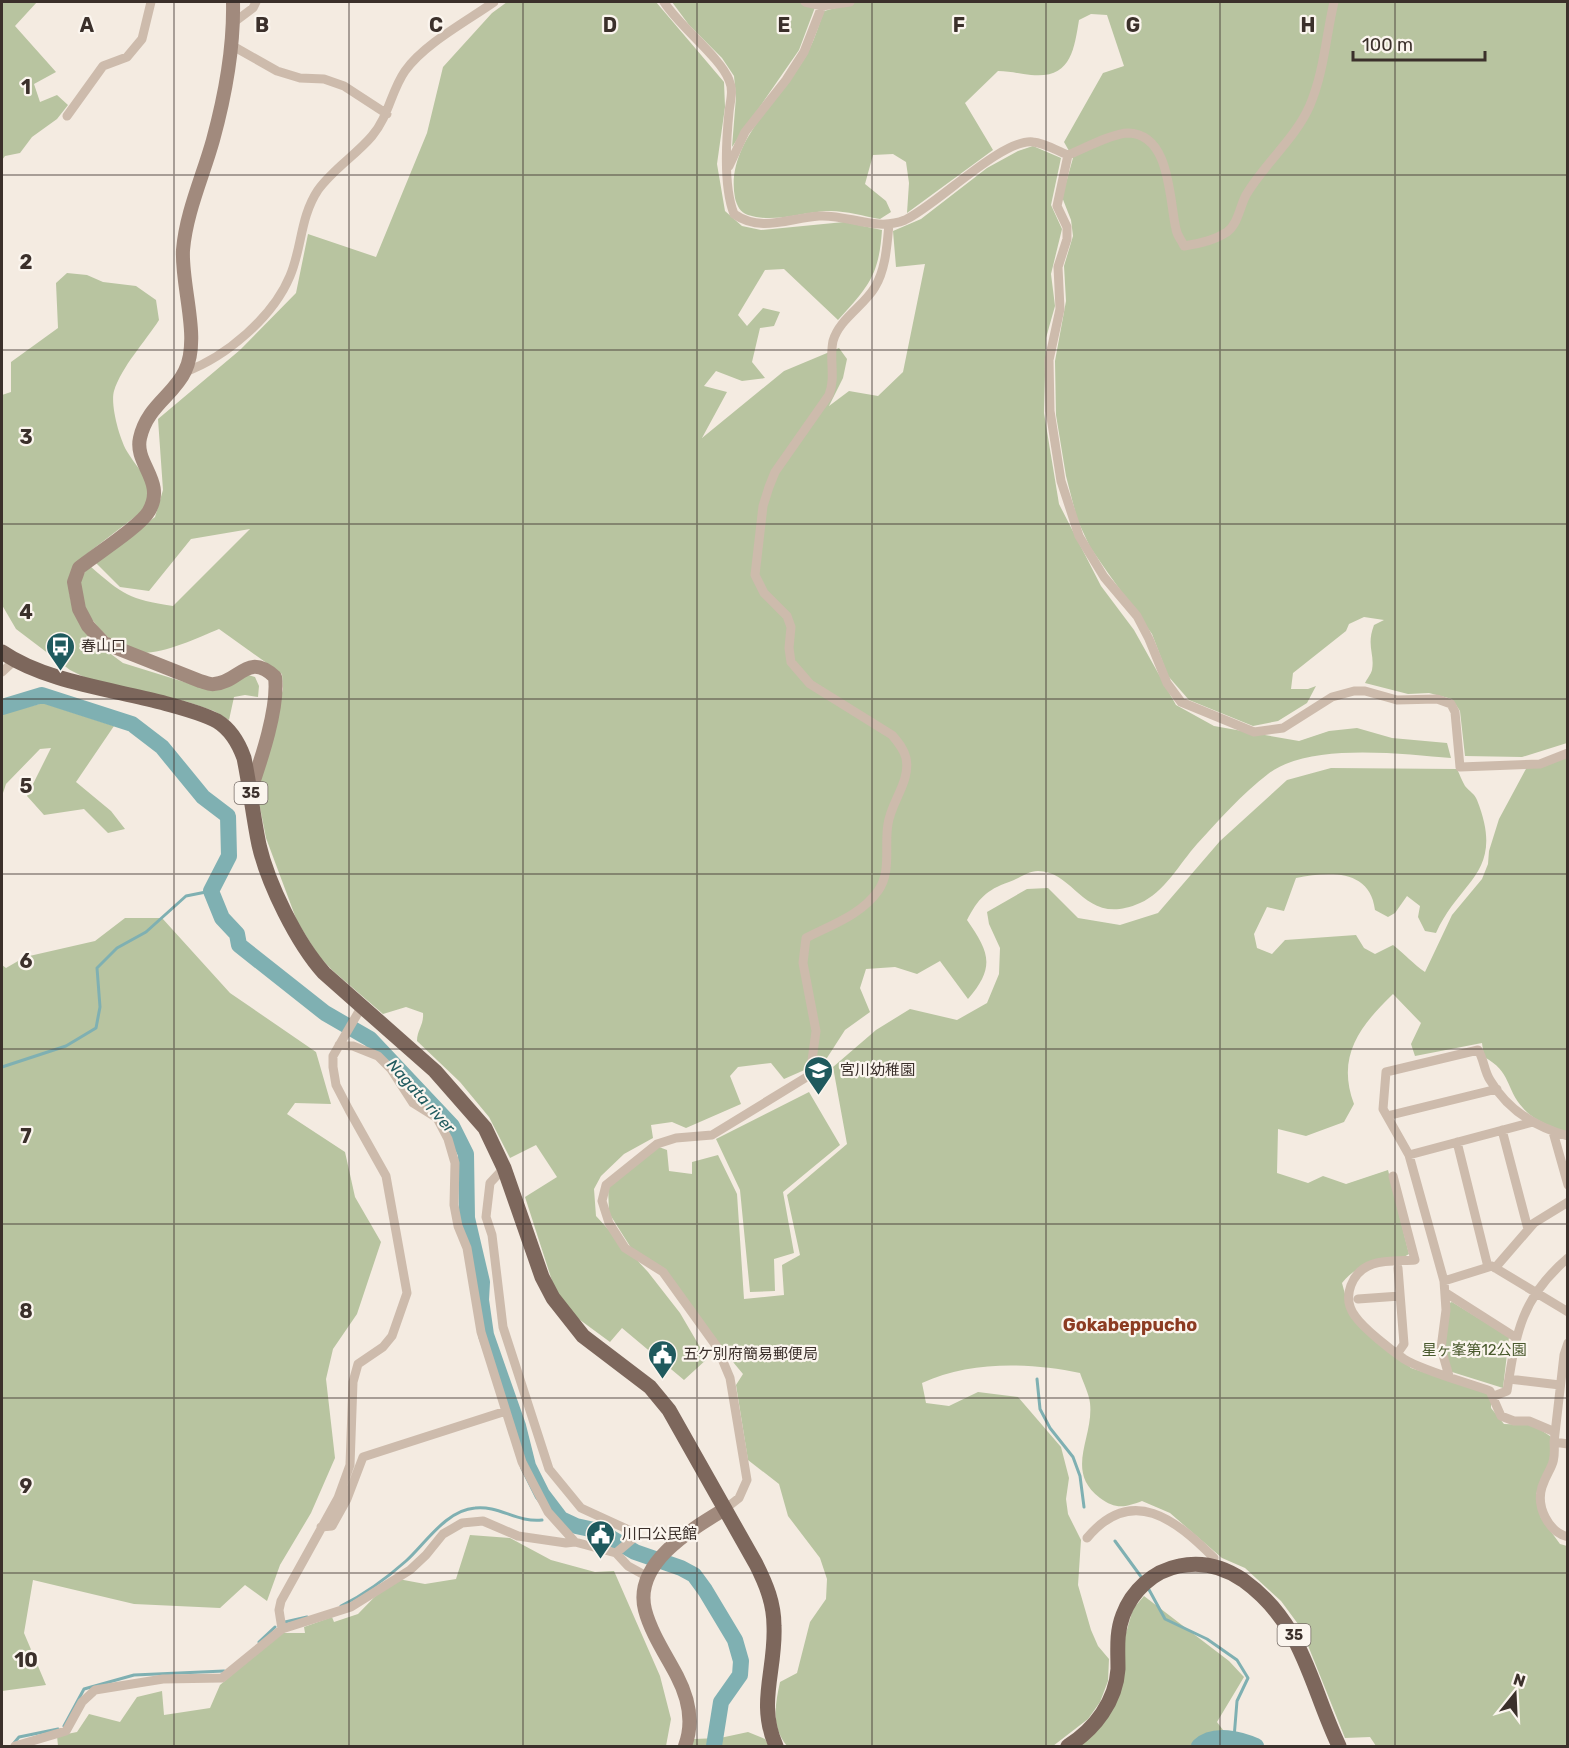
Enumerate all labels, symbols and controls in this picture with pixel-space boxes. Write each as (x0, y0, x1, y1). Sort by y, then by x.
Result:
text: A (80, 13, 95, 37)
text: B (255, 13, 269, 37)
text: C (429, 13, 443, 37)
text: D (603, 13, 617, 37)
text: E (778, 13, 790, 37)
text: F (953, 13, 965, 37)
text: G (1126, 13, 1140, 37)
text: H (1301, 13, 1315, 37)
scale bar (1353, 24, 1485, 62)
text: 100 m (1362, 34, 1413, 56)
text: 1 (21, 75, 31, 99)
text: 2 (20, 250, 33, 274)
text: 3 (19, 425, 33, 449)
text: 4 (19, 600, 33, 624)
bus stop icon: 春山口 (44, 630, 76, 672)
place label: 春山口 (81, 637, 126, 655)
text: 5 (20, 774, 33, 798)
road number: 35 (234, 782, 268, 804)
text: 6 (19, 949, 33, 973)
school or university icon: 宮川幼稚園 (803, 1054, 835, 1096)
water label: Nagata river (383, 1055, 460, 1137)
place label: 宮川幼稚園 (840, 1061, 915, 1079)
text: 7 (20, 1124, 32, 1148)
text: 8 (19, 1299, 33, 1323)
district label: Gokabeppucho (1063, 1314, 1197, 1336)
public building icon: 五ケ別府簡易郵便局 (646, 1338, 678, 1380)
park label: 星ヶ峯第12公園 (1421, 1341, 1527, 1359)
place label: 五ケ別府簡易郵便局 (683, 1345, 818, 1363)
text: 9 (20, 1474, 33, 1498)
public building icon: 川口公民館 (585, 1518, 617, 1560)
place label: 川口公民館 (622, 1525, 697, 1543)
road number: 35 (1278, 1624, 1310, 1646)
text: 10 (14, 1648, 38, 1672)
north arrow (1485, 1664, 1545, 1724)
text: N (1511, 1669, 1528, 1691)

